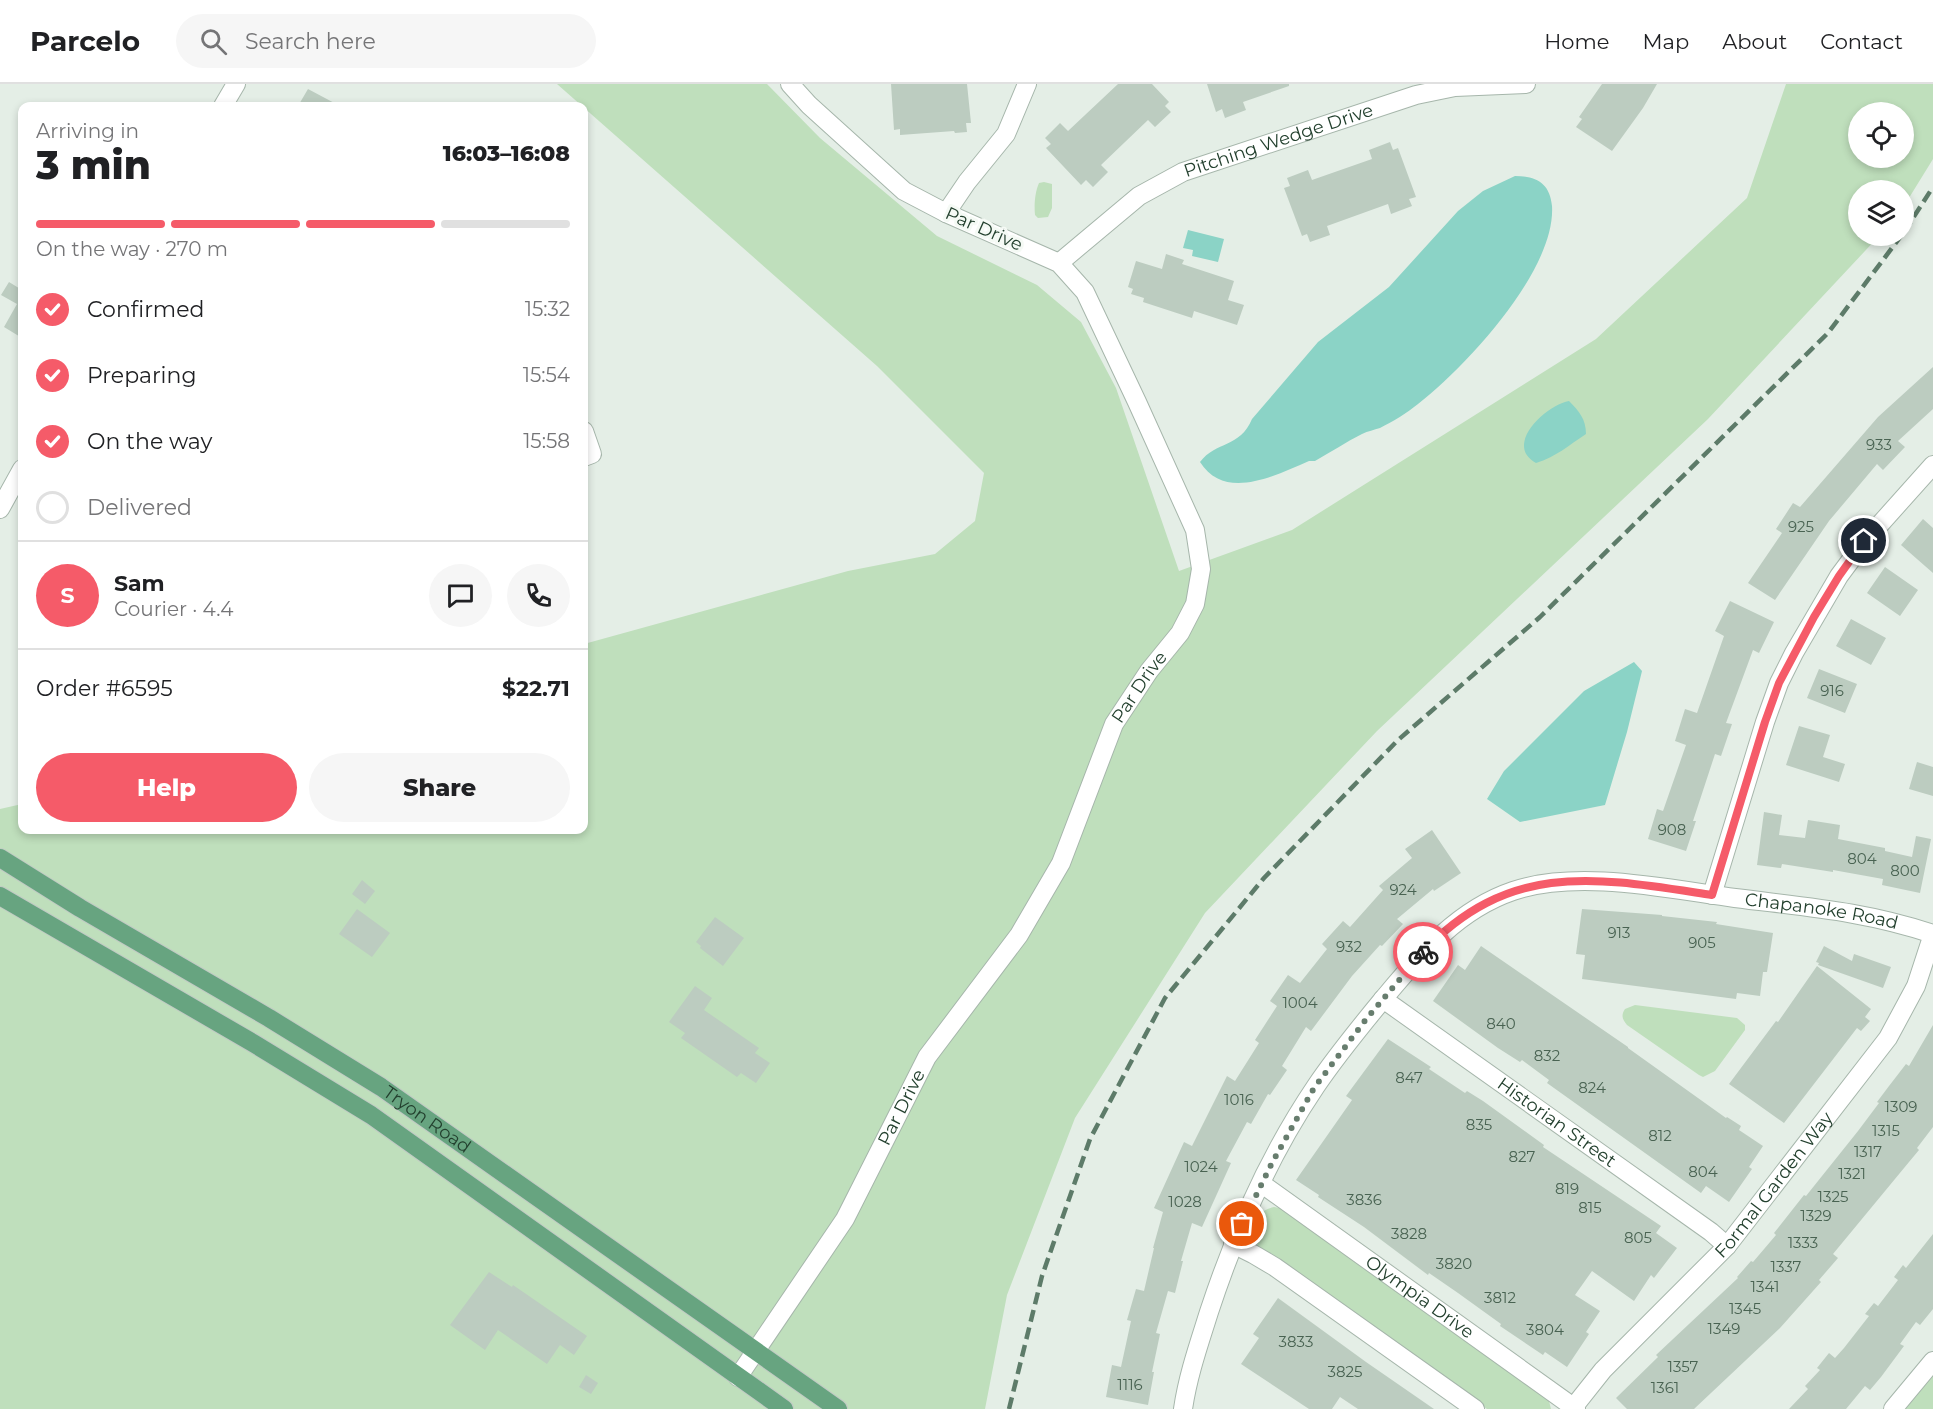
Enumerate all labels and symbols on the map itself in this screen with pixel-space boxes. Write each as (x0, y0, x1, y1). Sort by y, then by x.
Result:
street label: Pitching Wedge Drive (1181, 99, 1376, 182)
street label: Par Drive (942, 202, 1026, 256)
house number: 933 (1866, 435, 1892, 454)
pin (1838, 515, 1889, 566)
house number: 925 (1788, 517, 1814, 536)
street label: Par Drive (1107, 647, 1172, 727)
house number: 916 (1820, 681, 1844, 700)
house number: 908 (1658, 820, 1686, 839)
house number: 804 (1847, 849, 1877, 868)
house number: 800 (1890, 861, 1920, 880)
house number: 924 (1389, 880, 1417, 899)
street label: Chapanoke Road (1744, 888, 1900, 934)
courier (1393, 922, 1453, 982)
house number: 913 (1607, 923, 1631, 942)
house number: 905 (1688, 933, 1716, 952)
house number: 932 (1336, 937, 1362, 956)
house number: 1004 (1282, 993, 1318, 1012)
house number: 840 (1486, 1014, 1516, 1033)
house number: 832 (1534, 1046, 1560, 1065)
street label: Par Drive (873, 1065, 930, 1149)
house number: 847 (1395, 1068, 1423, 1087)
street label: Historian Street (1493, 1073, 1620, 1172)
house number: 824 (1578, 1078, 1606, 1097)
street label: Tryon Road (379, 1081, 475, 1158)
house number: 1016 (1224, 1090, 1254, 1109)
house number: 1309 (1885, 1097, 1917, 1116)
street label: Formal Garden Way (1710, 1107, 1838, 1263)
house number: 835 (1466, 1115, 1492, 1134)
house number: 1315 (1872, 1121, 1900, 1140)
house number: 812 (1648, 1126, 1672, 1145)
house number: 1317 (1854, 1142, 1882, 1161)
house number: 827 (1509, 1147, 1536, 1166)
house number: 1024 (1184, 1157, 1218, 1176)
house number: 804 (1688, 1162, 1718, 1181)
house number: 1321 (1838, 1164, 1866, 1183)
house number: 819 (1555, 1179, 1579, 1198)
house number: 1325 (1818, 1187, 1848, 1206)
house number: 3836 (1346, 1190, 1382, 1209)
house number: 1028 (1168, 1192, 1202, 1211)
pin (1216, 1198, 1267, 1249)
house number: 815 (1578, 1198, 1602, 1217)
house number: 1329 (1800, 1206, 1832, 1225)
house number: 3828 (1391, 1224, 1427, 1243)
house number: 805 (1624, 1228, 1652, 1247)
house number: 1333 (1788, 1233, 1818, 1252)
street label: Olympia Drive (1361, 1251, 1478, 1343)
house number: 3820 (1436, 1254, 1472, 1273)
house number: 1337 (1771, 1257, 1802, 1276)
house number: 1341 (1751, 1277, 1779, 1296)
house number: 3812 (1484, 1288, 1516, 1307)
house number: 1345 (1729, 1299, 1761, 1318)
house number: 1349 (1708, 1319, 1740, 1338)
house number: 3804 (1526, 1320, 1564, 1339)
house number: 3833 (1279, 1332, 1313, 1351)
house number: 1357 (1668, 1357, 1699, 1376)
house number: 3825 (1327, 1362, 1363, 1381)
house number: 1116 (1117, 1375, 1143, 1394)
house number: 1361 (1651, 1378, 1679, 1397)

